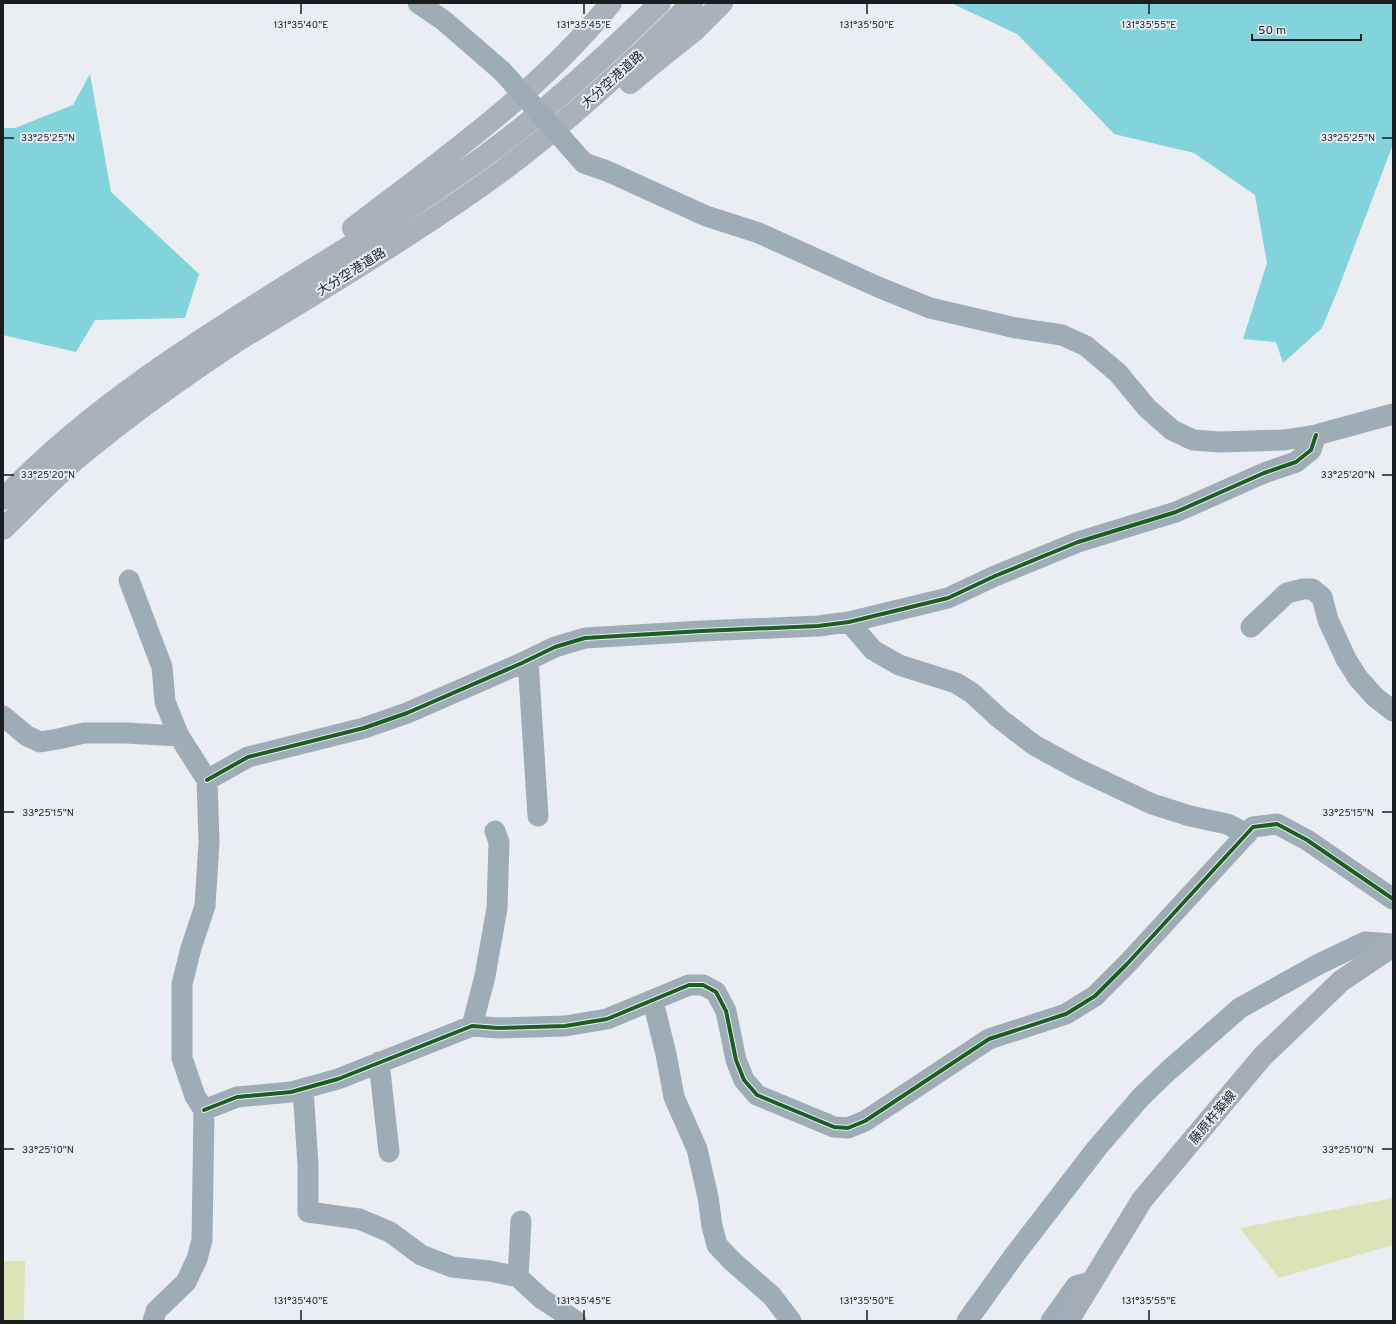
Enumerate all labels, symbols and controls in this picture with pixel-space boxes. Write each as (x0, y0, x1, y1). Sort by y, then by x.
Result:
scale bar (1252, 16, 1361, 42)
text: 131°35'40"E (274, 19, 328, 32)
text: 131°35'45"E (557, 19, 611, 32)
text: 131°35'50"E (840, 19, 894, 32)
text: 131°35'55"E (1122, 19, 1176, 32)
text: 50 m (1258, 23, 1286, 39)
street label: 大分空港道路 (579, 48, 648, 113)
text: 33°25'25"N (21, 132, 75, 145)
text: 33°25'25"N (1321, 132, 1375, 145)
street label: 大分空港道路 (315, 245, 389, 300)
text: 33°25'20"N (21, 469, 75, 482)
text: 33°25'20"N (1321, 469, 1375, 482)
text: 33°25'15"N (22, 807, 74, 820)
text: 33°25'15"N (1322, 807, 1374, 820)
street label: 藤原杵築線 (1186, 1088, 1241, 1148)
text: 33°25'10"N (22, 1144, 74, 1157)
text: 33°25'10"N (1322, 1144, 1374, 1157)
text: 131°35'40"E (274, 1295, 328, 1308)
text: 131°35'45"E (557, 1295, 611, 1308)
text: 131°35'50"E (840, 1295, 894, 1308)
text: 131°35'55"E (1122, 1295, 1176, 1308)

